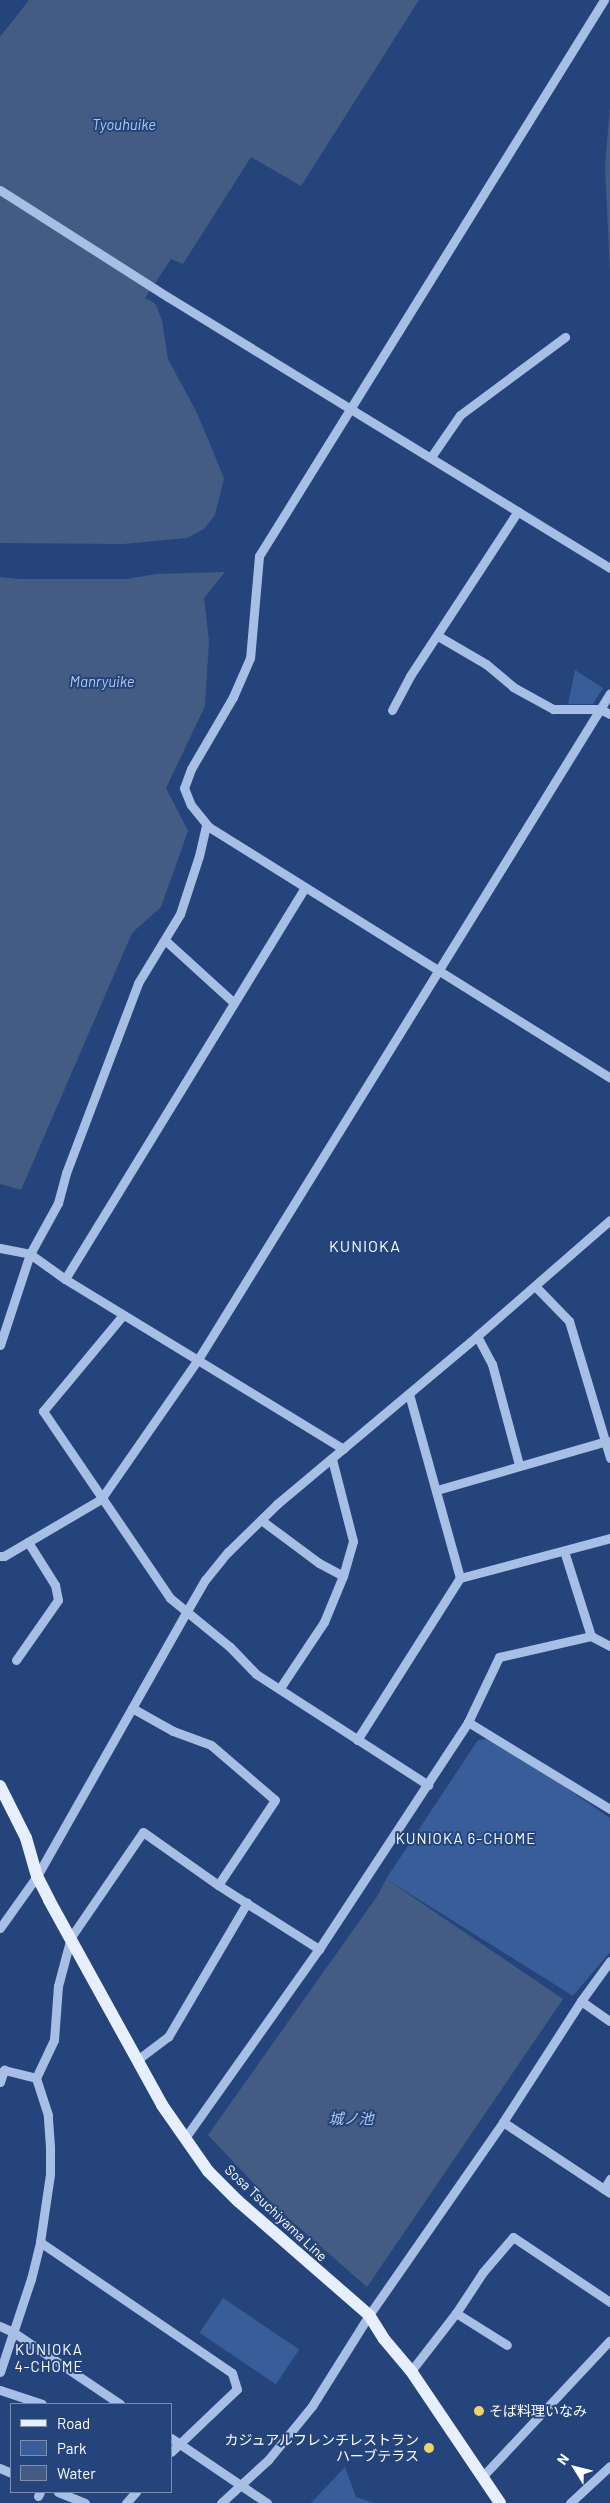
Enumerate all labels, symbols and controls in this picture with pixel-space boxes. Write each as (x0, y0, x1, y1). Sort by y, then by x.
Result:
water label: Tyouhuike (92, 116, 156, 134)
water label: Manryuike (70, 673, 134, 691)
district label: KUNIOKA (328, 1236, 402, 1256)
district label: KUNIOKA 6-CHOME (394, 1830, 538, 1848)
water label: 城ノ池 (329, 2110, 373, 2128)
street label: Sosa Tsuchiyama Line (221, 2161, 331, 2265)
district label: KUNIOKA 4-CHOME (14, 2340, 84, 2375)
legend (10, 2403, 172, 2493)
place label: そば料理いなみ (489, 2403, 587, 2419)
marker: そば料理いなみ (473, 2405, 485, 2417)
text: Road (57, 2414, 90, 2432)
place label: カジュアルフレンチレストラン ハーブテラス (223, 2432, 419, 2464)
text: Park (57, 2439, 86, 2457)
marker: カジュアルフレンチレストラン ハーブテラス (423, 2442, 435, 2454)
north arrow (550, 2443, 600, 2493)
text: N (553, 2450, 572, 2468)
text: Water (57, 2464, 96, 2482)

